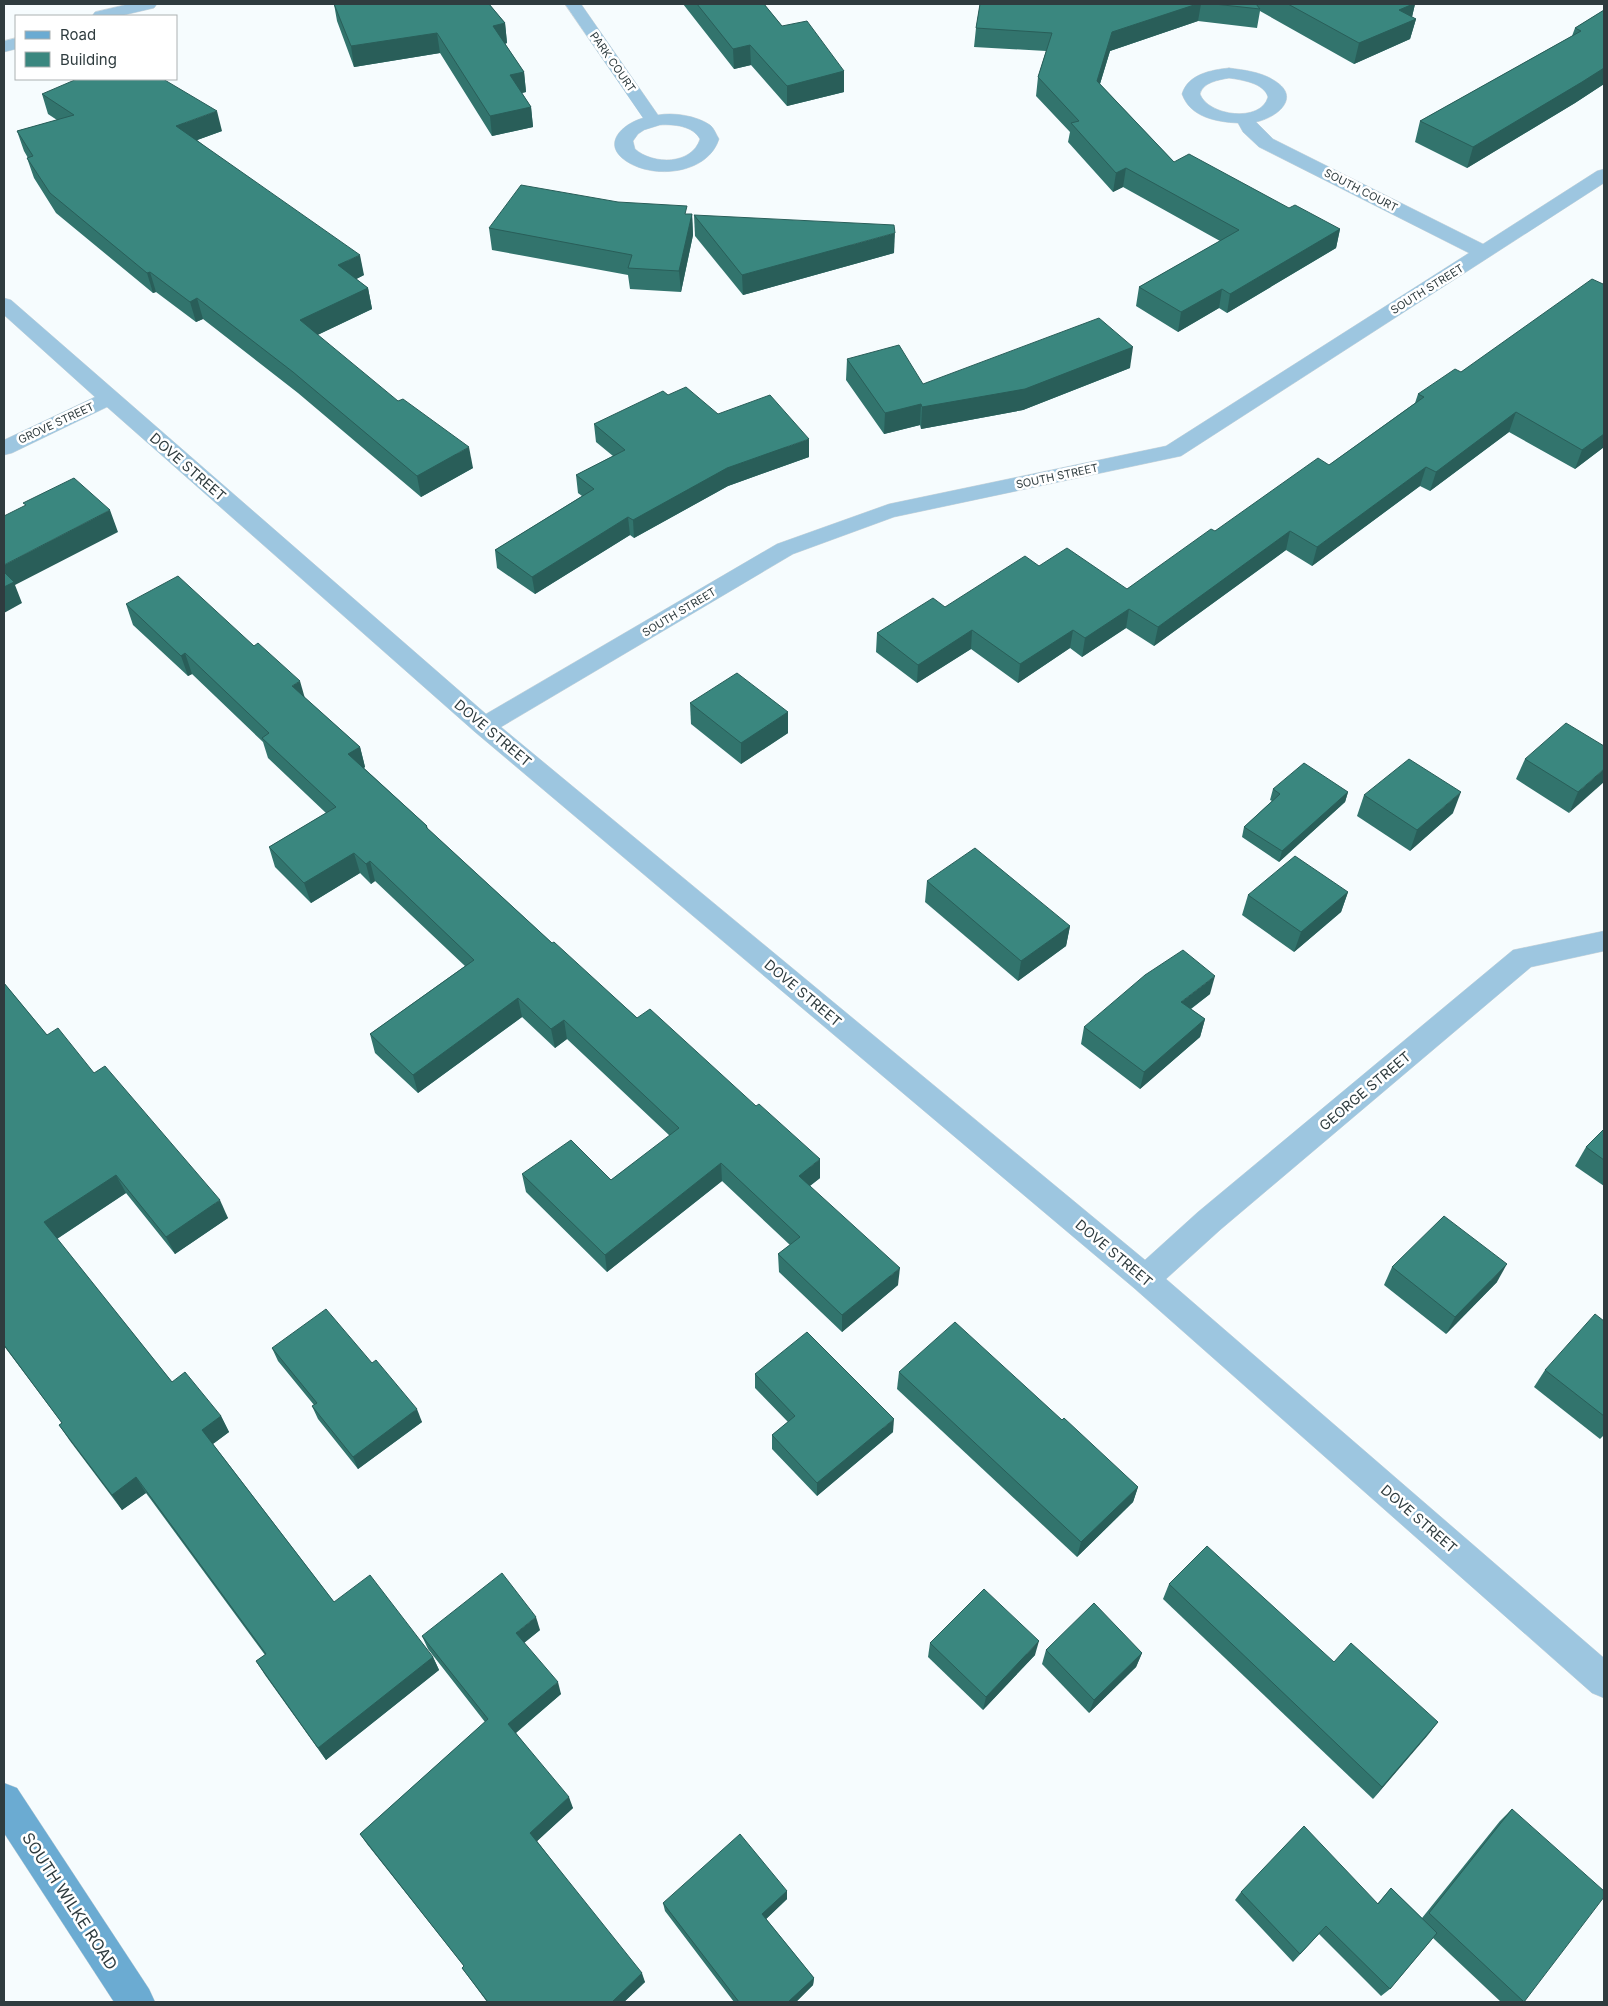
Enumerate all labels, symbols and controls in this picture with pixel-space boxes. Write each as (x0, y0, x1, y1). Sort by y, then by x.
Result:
legend (15, 15, 178, 80)
text: Road (60, 25, 96, 44)
street label: PARK COURT (587, 29, 639, 95)
text: Building (60, 50, 117, 69)
street label: SOUTH COURT (1322, 165, 1400, 215)
street label: SOUTH STREET (1388, 261, 1466, 317)
street label: GROVE STREET (16, 399, 96, 447)
street label: DOVE STREET (147, 429, 230, 504)
street label: SOUTH STREET (1015, 460, 1099, 492)
street label: SOUTH STREET (640, 584, 718, 640)
street label: DOVE STREET (451, 695, 535, 770)
street label: DOVE STREET (761, 955, 845, 1030)
street label: GEORGE STREET (1315, 1047, 1414, 1134)
street label: DOVE STREET (1072, 1215, 1156, 1290)
street label: DOVE STREET (1378, 1481, 1461, 1556)
street label: SOUTH WILKE ROAD (18, 1829, 122, 1973)

